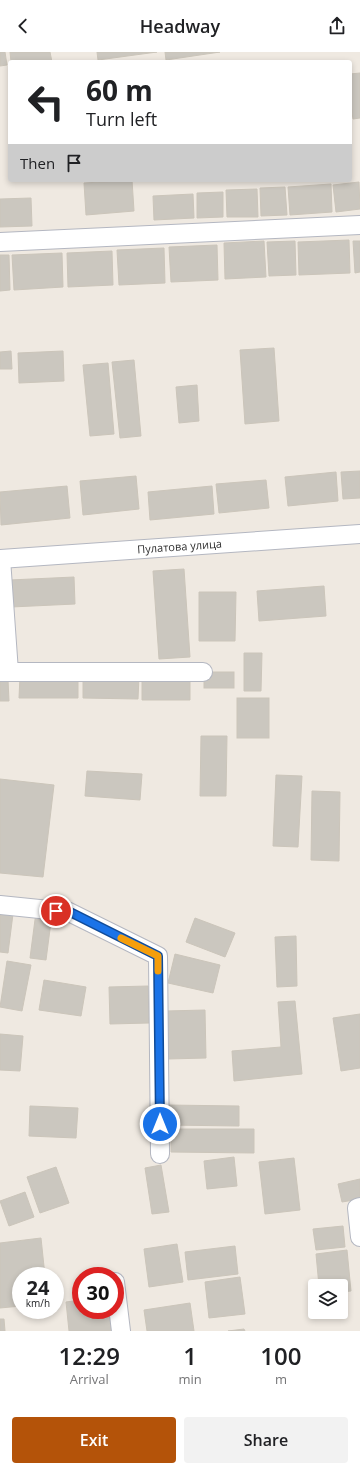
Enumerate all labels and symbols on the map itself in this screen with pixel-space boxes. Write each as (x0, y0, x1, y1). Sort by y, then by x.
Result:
street label: Пулатова улица (137, 536, 222, 556)
pin (39, 894, 73, 928)
position arrow (139, 1103, 181, 1145)
speed limit sign: 30 (72, 1267, 124, 1319)

